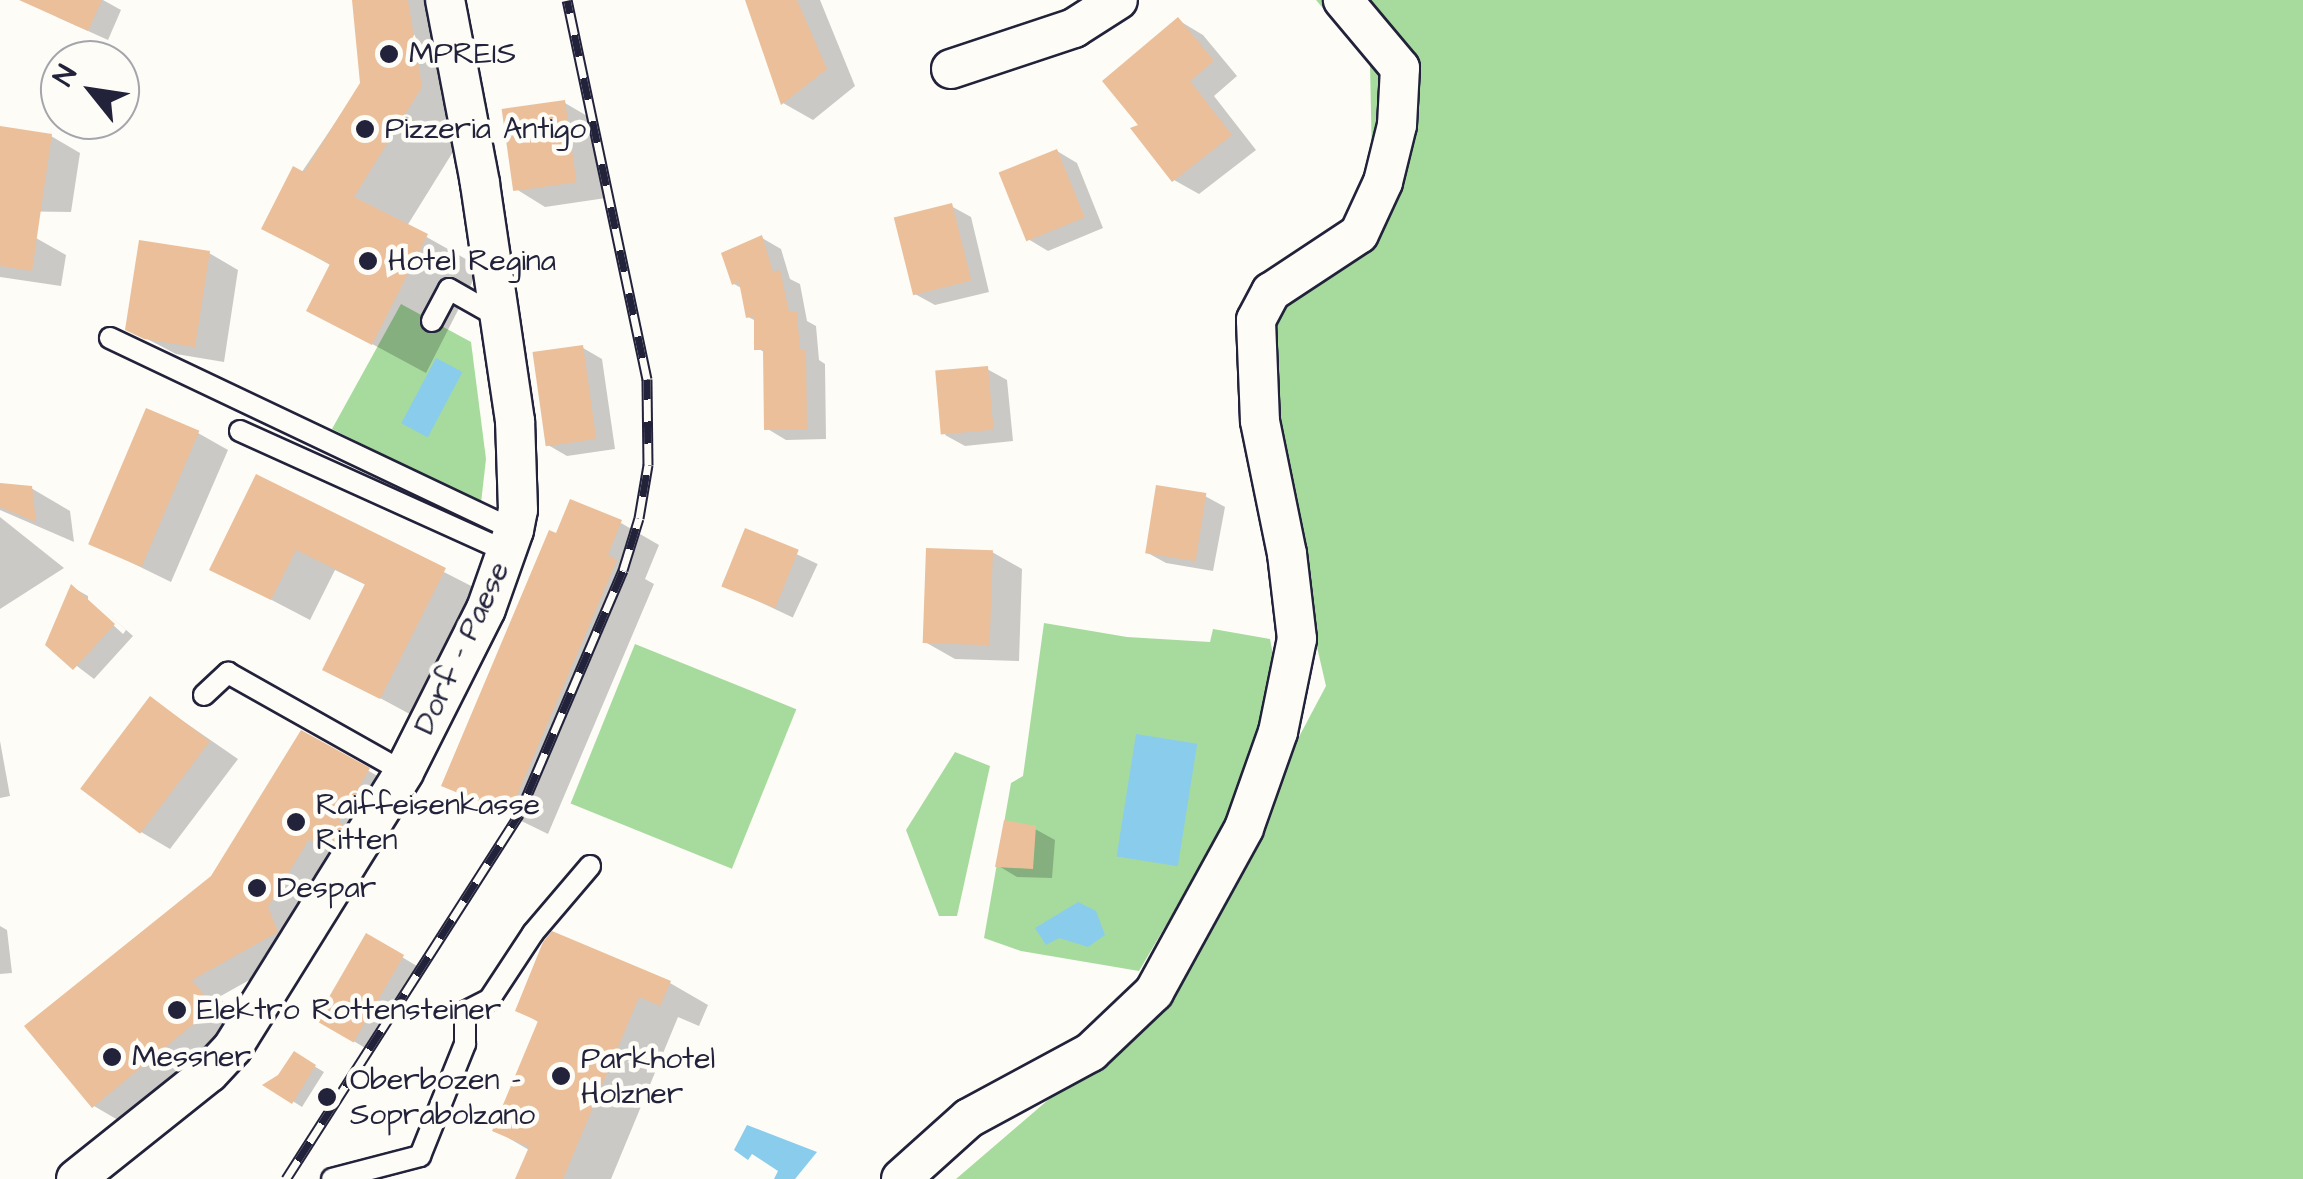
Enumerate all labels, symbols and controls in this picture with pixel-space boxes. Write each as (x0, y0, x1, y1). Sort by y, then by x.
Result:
place label: MPREIS (409, 36, 516, 72)
north arrow (40, 40, 140, 140)
marker: MPREIS (378, 43, 400, 65)
text: N (44, 58, 87, 93)
place label: Pizzeria Antigo (385, 111, 586, 147)
marker: Pizzeria Antigo (354, 118, 376, 140)
place label: Hotel Regina (388, 243, 556, 279)
marker: Hotel Regina (357, 250, 379, 272)
street label: Dorf - Paese (406, 556, 518, 740)
place label: Raiffeisenkasse Ritten (316, 787, 540, 858)
marker: Raiffeisenkasse Ritten (285, 811, 307, 833)
place label: Despar (277, 870, 376, 906)
marker: Despar (246, 877, 268, 899)
place label: Elektro Rottensteiner (197, 992, 501, 1028)
marker: Elektro Rottensteiner (166, 999, 188, 1021)
place label: Messner (132, 1039, 251, 1075)
place label: Parkhotel Holzner (581, 1041, 715, 1112)
marker: Messner (101, 1046, 123, 1068)
place label: Oberbozen - Soprabolzano (350, 1062, 535, 1132)
marker: Parkhotel Holzner (550, 1065, 572, 1087)
marker: Oberbozen - Soprabolzano (314, 1084, 340, 1110)

